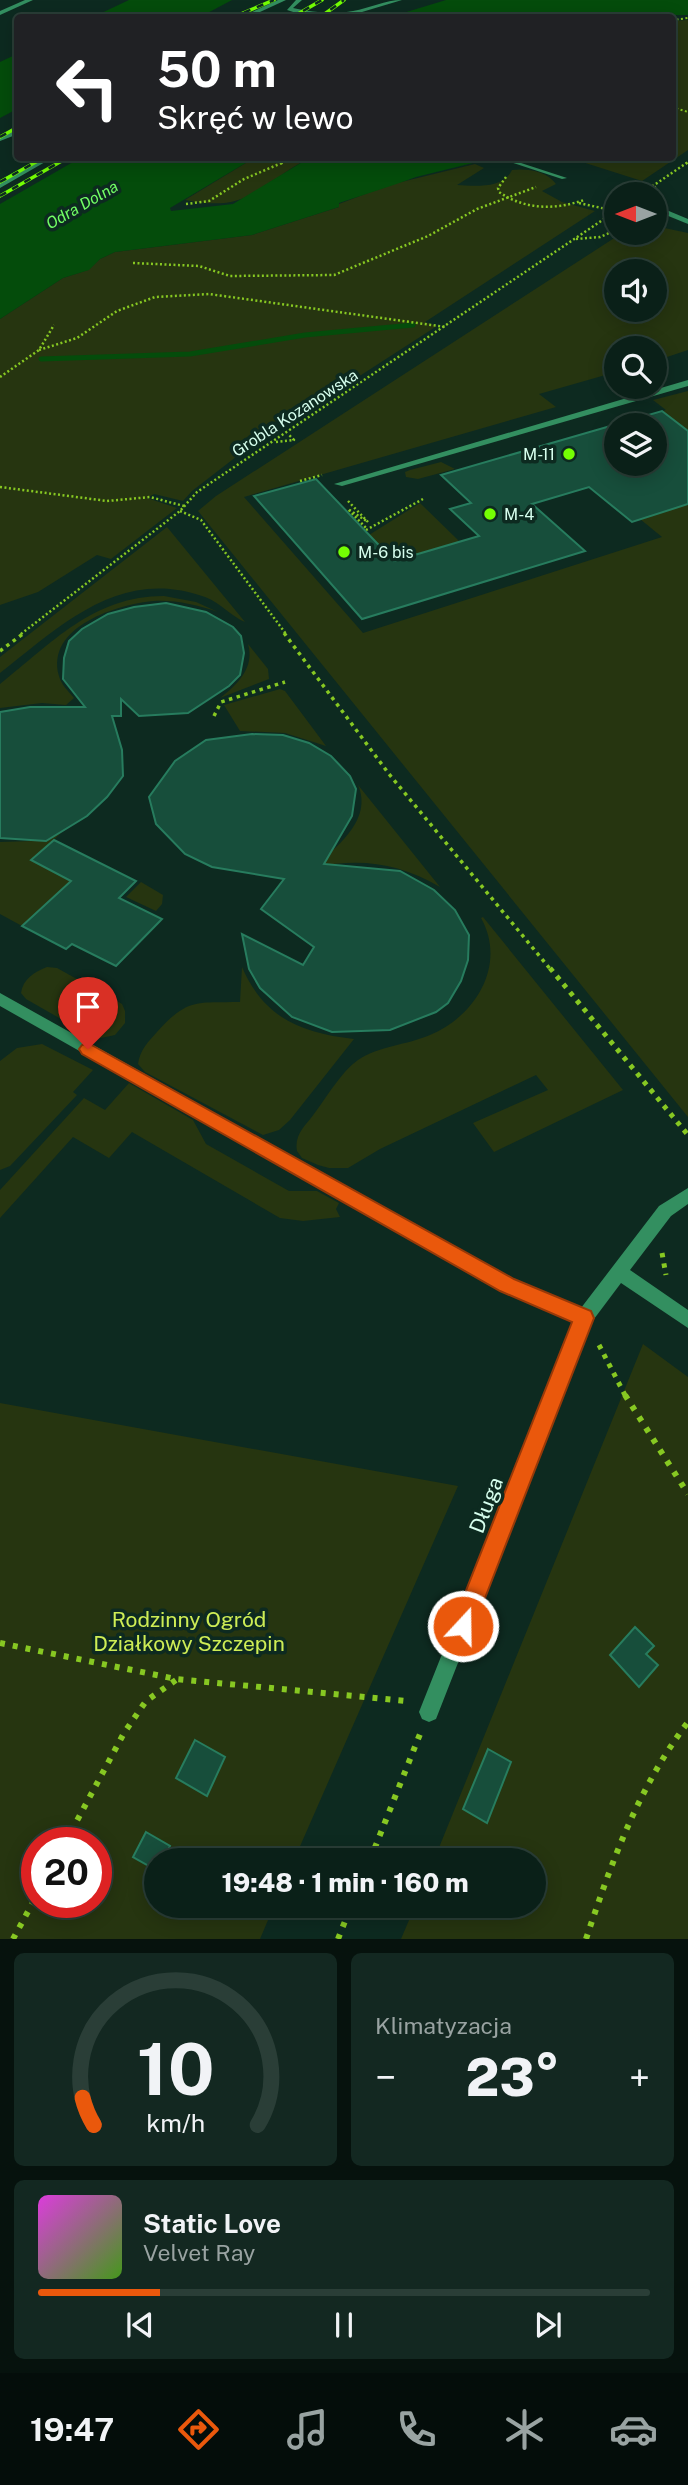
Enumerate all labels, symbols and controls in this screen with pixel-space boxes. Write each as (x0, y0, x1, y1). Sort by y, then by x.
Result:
text: 50 m (157, 40, 277, 98)
icon: left (42, 42, 133, 133)
text: Skręć w lewo (157, 99, 354, 136)
water label: Odra Dolna (43, 177, 121, 233)
north arrow (604, 182, 667, 245)
map controls (604, 182, 667, 476)
button: sound (604, 259, 667, 322)
button: search (604, 336, 667, 399)
street label: Grobla Kozanowska (229, 365, 361, 461)
button: layers (604, 413, 667, 476)
place label: M-11 (523, 445, 555, 464)
marker: M-11 (561, 446, 577, 462)
place label: M-4 (504, 505, 534, 524)
marker: M-4 (482, 506, 498, 522)
place label: M-6 bis (358, 543, 414, 562)
marker: M-6 bis (336, 544, 352, 560)
pin (58, 977, 118, 1049)
icon: arrive (69, 988, 107, 1026)
street label: Długa (464, 1473, 508, 1537)
position arrow (426, 1589, 500, 1663)
park label: Rodzinny Ogród Działkowy Szczepin (93, 1607, 285, 1656)
speed limit sign: 20 (21, 1827, 112, 1918)
text: 19:48 · 1 min · 160 m (221, 1867, 469, 1898)
text: Klimatyzacja (375, 2012, 512, 2039)
text: 10 (136, 2027, 215, 2112)
text: 23° (465, 2047, 560, 2108)
text: − (375, 2055, 396, 2100)
text: + (629, 2055, 650, 2100)
text: km/h (146, 2108, 205, 2138)
text: Static Love (143, 2208, 281, 2239)
text: Velvet Ray (143, 2239, 255, 2266)
icon: previous (121, 2306, 159, 2344)
icon: pause (325, 2306, 363, 2344)
icon: next (529, 2306, 567, 2344)
icon: directions (174, 2405, 223, 2454)
icon: music (283, 2405, 332, 2454)
icon: phone (392, 2405, 441, 2454)
icon: climate (500, 2405, 549, 2454)
icon: car (609, 2405, 658, 2454)
text: 19:47 (30, 2411, 114, 2448)

